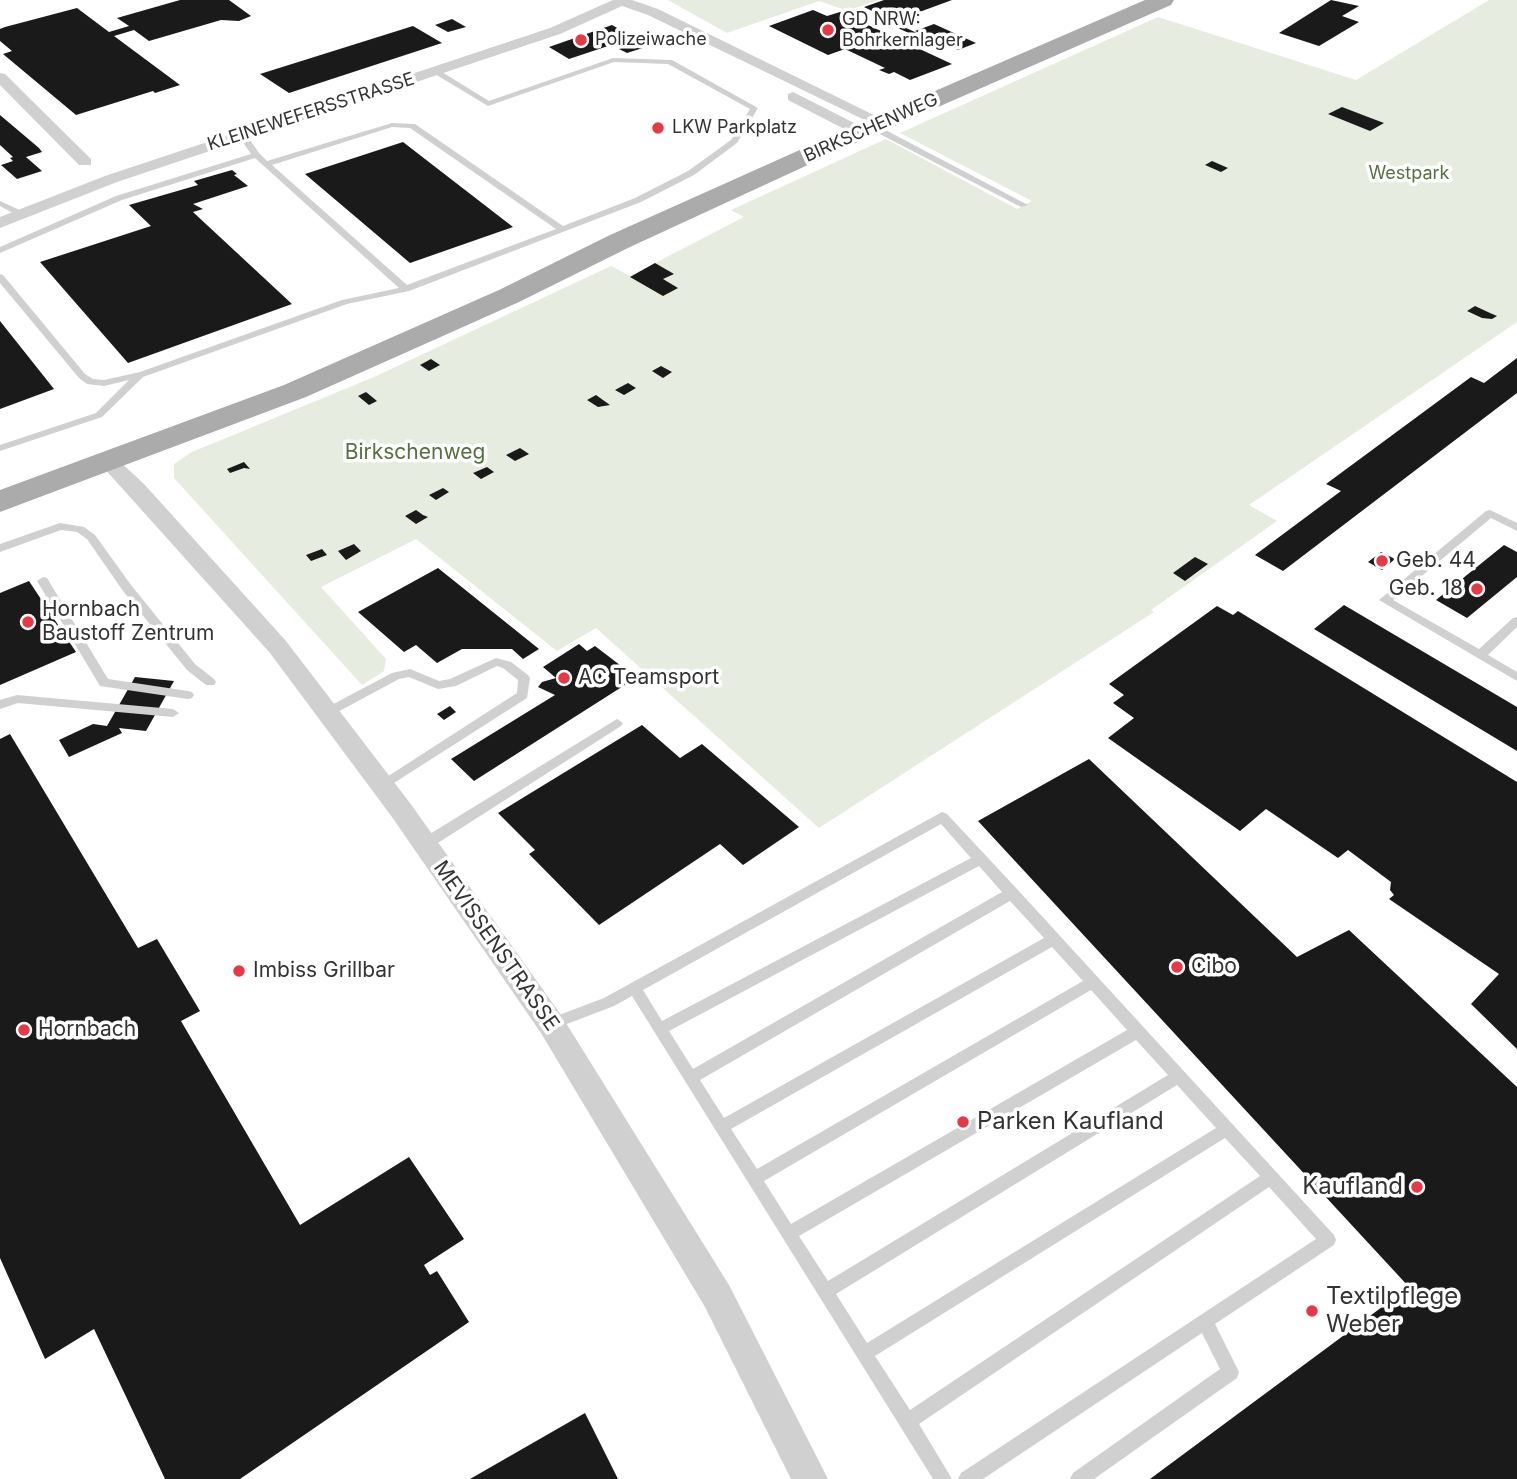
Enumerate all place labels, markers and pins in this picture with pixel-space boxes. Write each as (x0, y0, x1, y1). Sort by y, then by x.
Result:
place label: GD NRW: Bohrkernlager (842, 9, 963, 52)
marker: GD NRW: Bohrkernlager (820, 22, 836, 38)
place label: Polizeiwache (595, 29, 707, 51)
marker: Polizeiwache (573, 32, 589, 48)
place label: LKW Parkplatz (672, 117, 797, 139)
marker: LKW Parkplatz (650, 120, 666, 136)
place label: Geb. 44 (1396, 548, 1476, 574)
marker: Geb. 44 (1374, 553, 1390, 569)
place label: Geb. 18 (1389, 576, 1463, 602)
marker: Geb. 18 (1469, 581, 1485, 597)
place label: Hornbach Baustoff Zentrum (42, 597, 214, 647)
marker: Hornbach Baustoff Zentrum (20, 614, 36, 630)
place label: AC Teamsport (578, 665, 719, 691)
marker: AC Teamsport (556, 670, 572, 686)
place label: Cibo (1191, 954, 1237, 980)
place label: Imbiss Grillbar (253, 958, 395, 984)
marker: Cibo (1169, 959, 1185, 975)
marker: Imbiss Grillbar (231, 963, 247, 979)
place label: Hornbach (38, 1017, 136, 1043)
marker: Hornbach (16, 1022, 32, 1038)
place label: Parken Kaufland (977, 1108, 1164, 1136)
marker: Parken Kaufland (955, 1114, 971, 1130)
place label: Kaufland (1302, 1173, 1403, 1201)
marker: Kaufland (1409, 1179, 1425, 1195)
place label: Textilpflege Weber (1326, 1283, 1458, 1339)
marker: Textilpflege Weber (1304, 1303, 1320, 1319)

